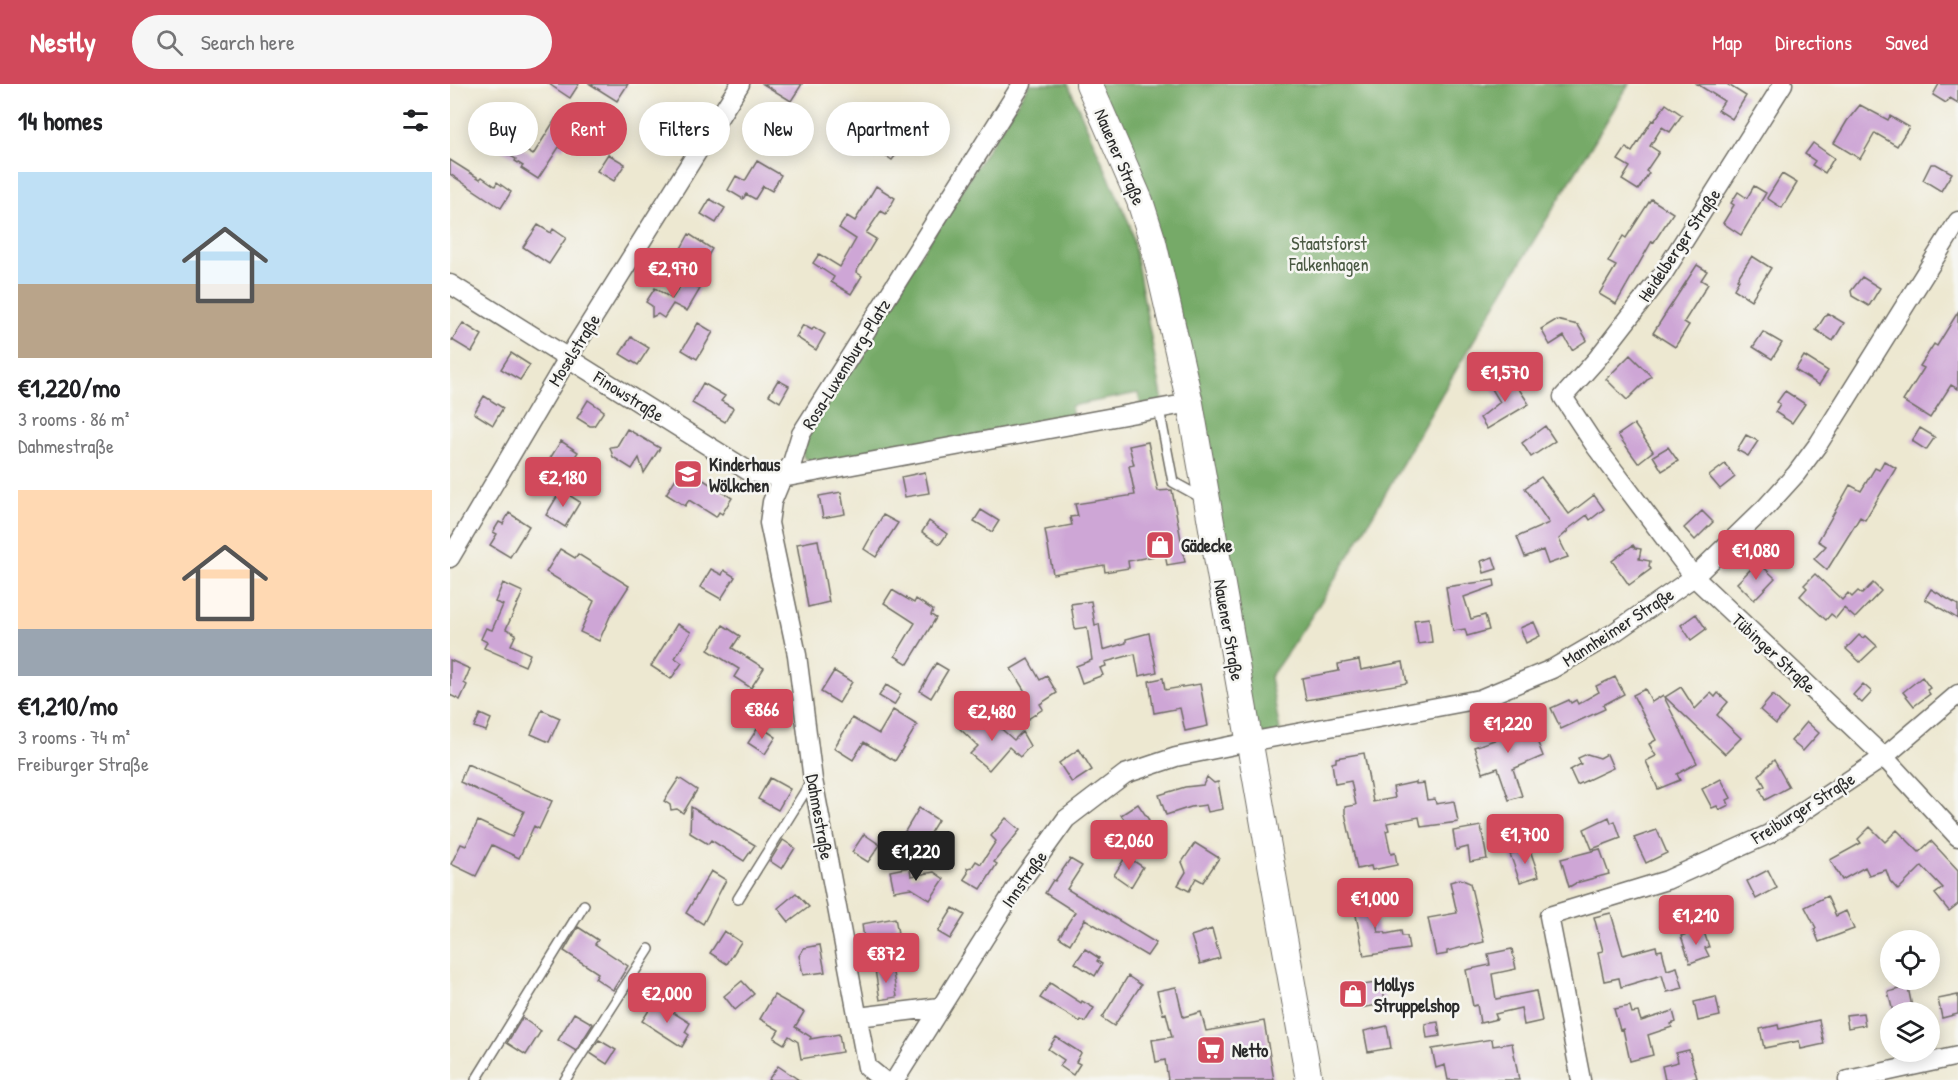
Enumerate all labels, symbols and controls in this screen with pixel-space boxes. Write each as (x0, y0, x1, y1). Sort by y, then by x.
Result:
search box (132, 15, 552, 69)
text: Nestly (30, 23, 96, 61)
icon: search (153, 26, 186, 59)
text: Search here (201, 27, 295, 57)
text: Map (1712, 28, 1742, 57)
text: Directions (1775, 28, 1852, 57)
text: Saved (1885, 28, 1928, 57)
chip: Buy (468, 102, 538, 156)
chip: Rent (550, 102, 627, 156)
chip: Filters (639, 102, 730, 156)
chip: New (742, 102, 814, 156)
chip: Apartment (826, 102, 950, 156)
text: 14 homes (18, 103, 103, 138)
icon: filters (399, 104, 432, 137)
street label: Nauener Straße (1088, 105, 1152, 209)
street label: Heidelberger Straße (1632, 184, 1726, 306)
icon: home (171, 211, 279, 319)
park label: Staatsforst Falkenhagen (1288, 231, 1369, 277)
pin: €2,970 (624, 248, 722, 299)
text: €2,970 (648, 254, 698, 281)
street label: Rosa-Luxemburg-Platz (796, 294, 896, 434)
street label: Moselstraße (542, 309, 606, 391)
pin: €1,570 (1456, 352, 1554, 403)
text: €1,570 (1481, 358, 1529, 385)
street label: Finowstraße (588, 364, 669, 427)
text: €1,220/mo (18, 370, 120, 405)
text: 3 rooms · 86 m² (18, 405, 129, 432)
text: Dahmestraße (18, 432, 114, 459)
place label: Kinderhaus Wölkchen (709, 452, 781, 498)
pin: €2,180 (514, 457, 612, 508)
school or university icon: Kinderhaus Wölkchen (672, 458, 704, 490)
text: €2,180 (539, 463, 587, 490)
icon: home (171, 529, 279, 637)
shop icon: Gädecke (1144, 529, 1176, 561)
pin: €1,080 (1707, 530, 1805, 581)
place label: Gädecke (1181, 533, 1233, 558)
text: €1,080 (1732, 536, 1780, 563)
street label: Nauener Straße (1208, 577, 1250, 683)
street label: Mannheimer Straße (1557, 582, 1679, 672)
street label: Tübinger Straße (1727, 608, 1821, 698)
text: €1,210/mo (18, 688, 118, 723)
pin: €866 (726, 689, 798, 740)
pin: €2,480 (943, 691, 1041, 742)
text: €866 (745, 695, 779, 722)
text: €2,480 (968, 697, 1016, 724)
pin: €1,220 (1459, 703, 1557, 754)
text: €1,220 (1484, 709, 1532, 736)
text: 3 rooms · 74 m² (18, 723, 130, 750)
text: Freiburger Straße (18, 750, 149, 777)
street label: Freiburger Straße (1746, 766, 1860, 850)
street label: Dahmestraße (800, 772, 840, 862)
pin: €1,700 (1476, 814, 1574, 865)
pin: €2,060 (1080, 820, 1178, 871)
text: €1,700 (1501, 820, 1549, 847)
text: €2,060 (1105, 826, 1153, 853)
pin: €1,220 (867, 831, 965, 882)
text: €1,220 (892, 837, 940, 864)
street label: Innstraße (995, 845, 1053, 913)
pin: €1,000 (1326, 878, 1424, 929)
text: €1,000 (1351, 884, 1399, 911)
pin: €1,210 (1647, 895, 1745, 946)
text: €1,210 (1673, 901, 1719, 928)
map controls (1880, 930, 1940, 1062)
button: locate (1880, 930, 1940, 990)
pin: €872 (850, 933, 922, 984)
text: €872 (867, 939, 905, 966)
place label: Mollys Struppelshop (1374, 972, 1460, 1019)
pin: €2,000 (618, 973, 716, 1024)
shop icon: Mollys Struppelshop (1337, 978, 1369, 1010)
text: €2,000 (642, 979, 692, 1006)
button: layers (1880, 1002, 1940, 1062)
supermarket icon: Netto (1195, 1034, 1227, 1066)
place label: Netto (1232, 1038, 1269, 1063)

